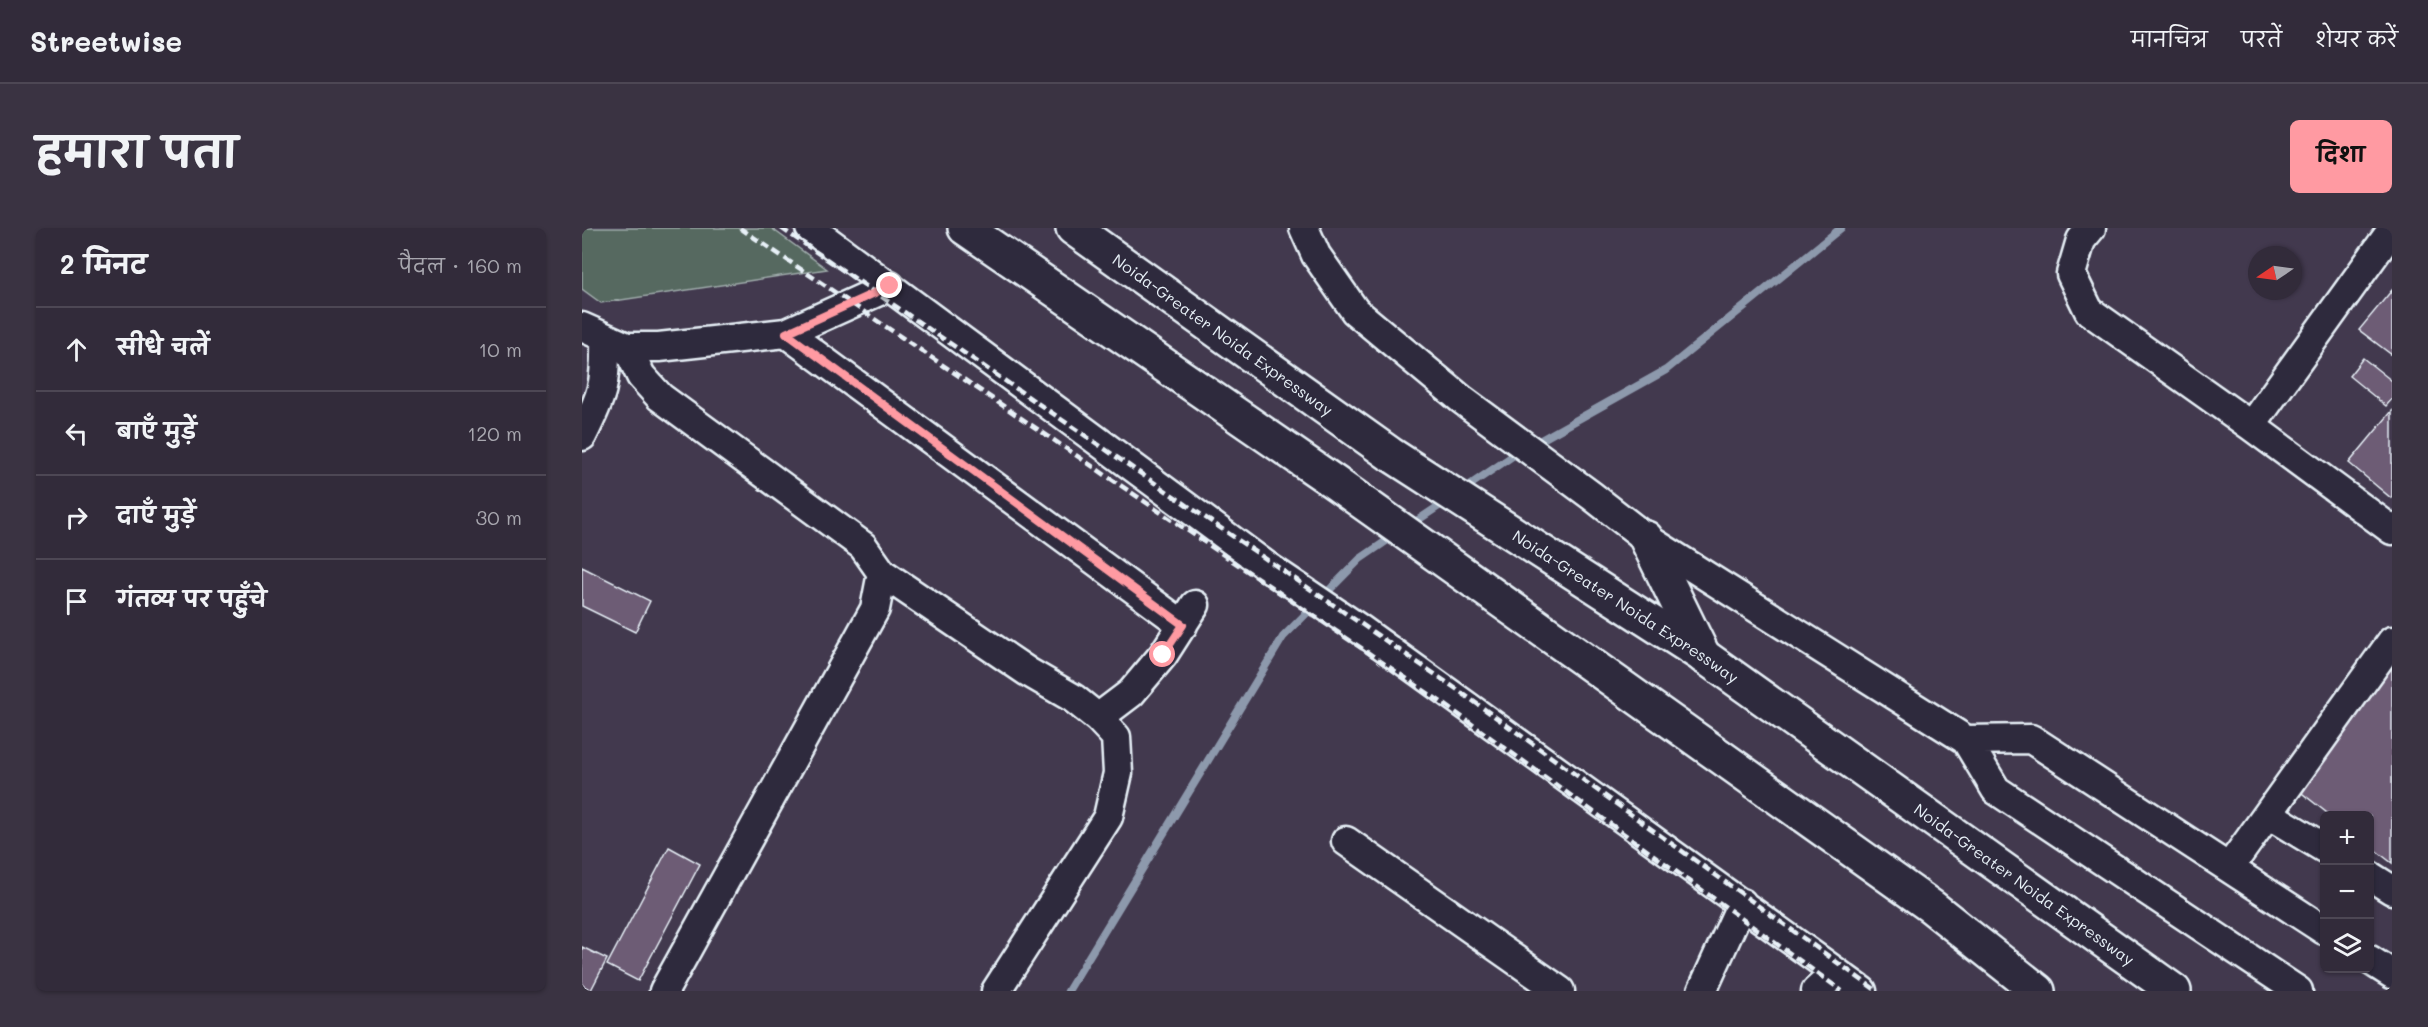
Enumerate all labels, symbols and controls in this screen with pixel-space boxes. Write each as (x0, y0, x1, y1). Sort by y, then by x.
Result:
text: Streetwise (30, 23, 182, 59)
text: मानचित्र (2131, 25, 2208, 52)
text: परतें (2241, 25, 2282, 52)
text: शेयर करें (2315, 25, 2398, 52)
button: दिशा (2290, 120, 2392, 193)
text: हमारा पता (36, 123, 238, 178)
north arrow (2248, 246, 2302, 300)
text: 2 मिनट (60, 247, 147, 281)
street label: Noida-Greater Noida Expressway (1109, 249, 1337, 420)
text: पैदल · 160 m (399, 252, 522, 278)
route end (876, 272, 902, 298)
text: सीधे चलें (117, 332, 209, 361)
icon: ahead (60, 333, 93, 366)
text: 10 m (478, 336, 522, 362)
text: बाएँ मुड़ें (117, 416, 197, 445)
icon: left (60, 417, 93, 450)
text: 120 m (467, 420, 522, 446)
text: दाएँ मुड़ें (117, 500, 196, 529)
icon: right (60, 501, 93, 534)
text: 30 m (476, 504, 522, 530)
street label: Noida-Greater Noida Expressway (1509, 525, 1743, 688)
text: गंतव्य पर पहुँचे (117, 584, 267, 613)
icon: arrive (60, 585, 93, 618)
route start (1149, 641, 1175, 667)
street label: Noida-Greater Noida Expressway (1910, 798, 2139, 970)
map controls (2320, 811, 2374, 973)
button: + (2320, 811, 2374, 865)
button: − (2320, 865, 2374, 919)
button: layers (2320, 919, 2374, 973)

